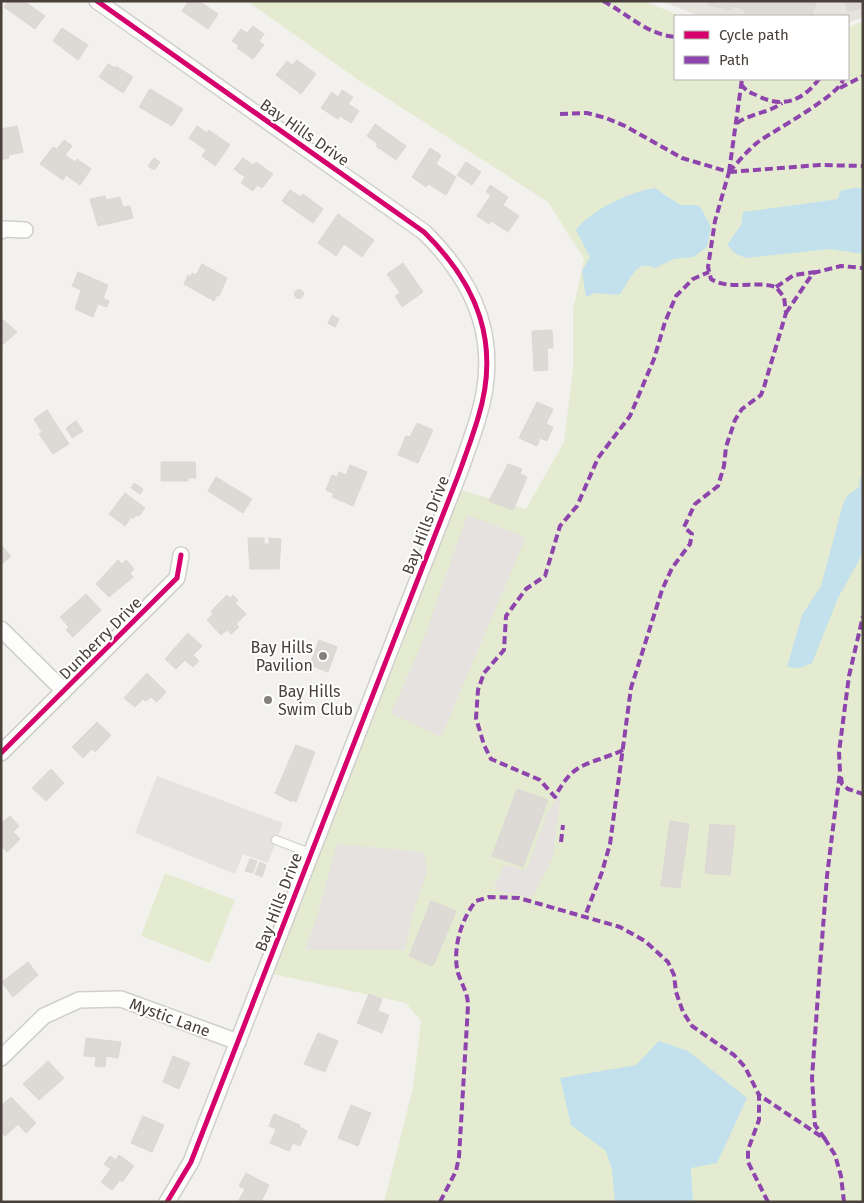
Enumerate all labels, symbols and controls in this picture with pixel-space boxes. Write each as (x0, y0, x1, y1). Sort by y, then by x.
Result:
legend (674, 15, 849, 80)
text: Cycle path (719, 26, 789, 44)
text: Path (719, 51, 749, 69)
street label: Bay Hills Drive (257, 95, 353, 170)
street label: Bay Hills Drive (398, 473, 453, 577)
street label: Dunberry Drive (55, 593, 146, 684)
place label: Bay Hills Pavilion (250, 638, 313, 675)
marker: Bay Hills Pavilion (317, 650, 329, 662)
place label: Bay Hills Swim Club (278, 682, 353, 719)
marker: Bay Hills Swim Club (262, 694, 274, 706)
street label: Bay Hills Drive (251, 850, 306, 954)
street label: Mystic Lane (127, 994, 213, 1041)

